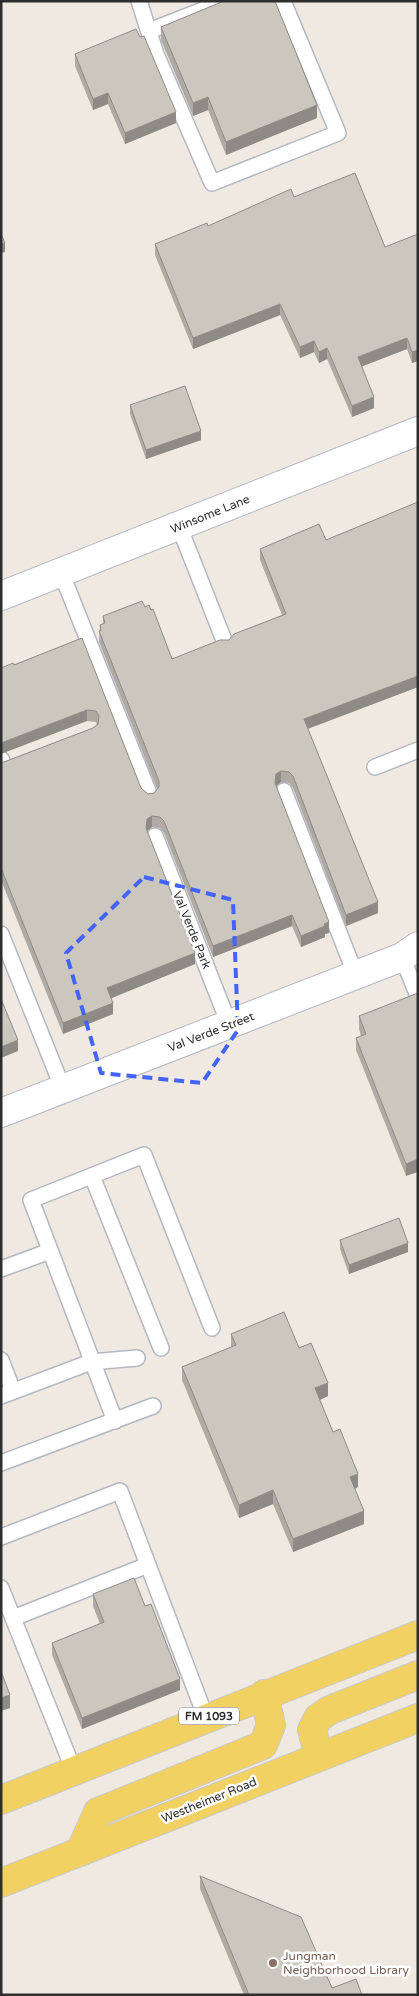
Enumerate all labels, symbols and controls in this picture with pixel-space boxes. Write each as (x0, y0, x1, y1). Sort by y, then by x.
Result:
street label: Winsome Lane (168, 492, 252, 536)
street label: Val Verde Park (170, 889, 214, 971)
street label: Val Verde Street (166, 1009, 256, 1055)
road number: FM 1093 (179, 1708, 239, 1724)
street label: Westheimer Road (159, 1775, 259, 1825)
place label: Jungman Neighborhood Library (283, 1949, 410, 1977)
marker: Jungman Neighborhood Library (267, 1957, 279, 1969)

